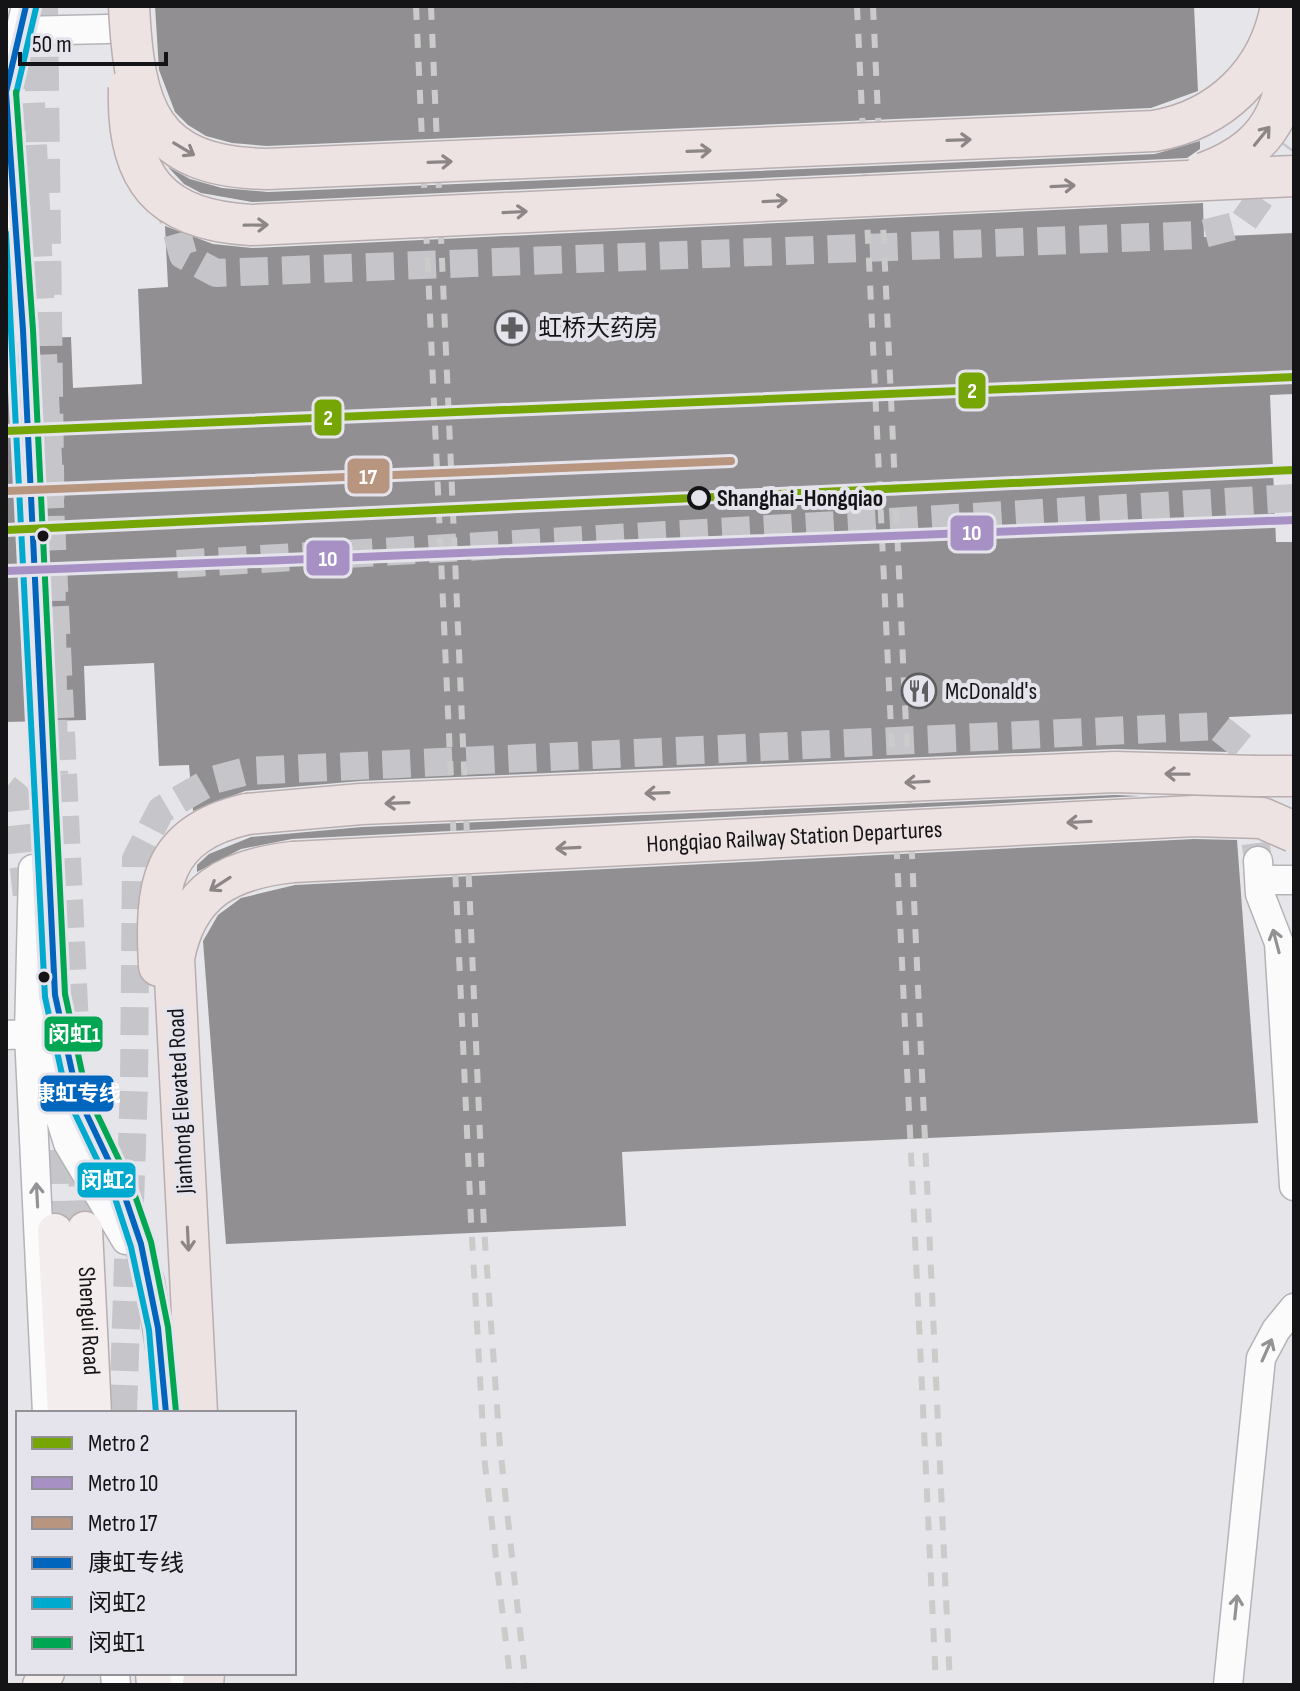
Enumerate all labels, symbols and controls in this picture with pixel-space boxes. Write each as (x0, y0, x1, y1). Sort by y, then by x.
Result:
scale bar (20, 16, 166, 66)
text: 50 m (32, 30, 72, 59)
one-way arrow (1253, 127, 1271, 147)
one-way arrow (945, 132, 972, 147)
one-way arrow (172, 142, 195, 158)
one-way arrow (685, 143, 712, 158)
one-way arrow (426, 154, 453, 169)
one-way arrow (1049, 179, 1076, 194)
one-way arrow (761, 193, 788, 208)
one-way arrow (501, 205, 528, 220)
one-way arrow (242, 217, 269, 233)
pharmacy icon: 虹桥大药房 (493, 309, 531, 347)
place label: 虹桥大药房 (538, 314, 658, 343)
line badge: 2 (957, 371, 987, 410)
text: 2 (967, 378, 977, 405)
line badge: 2 (313, 398, 343, 437)
text: 2 (323, 405, 333, 432)
line badge: 17 (346, 457, 391, 495)
text: 17 (359, 464, 377, 491)
place label: Shanghai-Hongqiao (717, 484, 883, 513)
marker: Shanghai-Hongqiao (688, 487, 710, 509)
line badge: 10 (949, 514, 995, 552)
text: 10 (962, 520, 982, 547)
unlabelled marker (35, 528, 51, 544)
line badge: 10 (305, 539, 351, 577)
text: 10 (318, 546, 338, 573)
restaurant icon: McDonald's (900, 672, 938, 710)
place label: McDonald's (945, 677, 1037, 706)
one-way arrow (1164, 766, 1191, 781)
one-way arrow (904, 774, 931, 789)
one-way arrow (644, 786, 671, 801)
one-way arrow (384, 796, 411, 811)
one-way arrow (1066, 814, 1093, 829)
street label: Hongqiao Railway Station Departures (646, 815, 943, 859)
one-way arrow (555, 841, 582, 856)
one-way arrow (209, 876, 231, 893)
one-way arrow (1267, 929, 1282, 955)
unlabelled marker (36, 969, 52, 985)
street label: Jianhong Elevated Road (161, 1008, 200, 1195)
line badge: 闵虹1 (43, 1015, 104, 1053)
text: 闵虹1 (48, 1022, 101, 1049)
line badge: 康虹专线 (39, 1074, 115, 1113)
text: 康虹专线 (33, 1081, 121, 1108)
line badge: 闵虹2 (76, 1161, 137, 1199)
text: 闵虹2 (80, 1168, 134, 1195)
one-way arrow (29, 1182, 44, 1209)
one-way arrow (180, 1225, 195, 1252)
street label: Shengui Road (72, 1266, 106, 1376)
one-way arrow (1260, 1338, 1275, 1363)
legend (16, 1411, 296, 1675)
text: Metro 2 (88, 1429, 149, 1458)
text: Metro 10 (88, 1469, 159, 1498)
text: Metro 17 (88, 1509, 158, 1538)
text: 康虹专线 (88, 1549, 184, 1578)
text: 闵虹2 (88, 1589, 146, 1618)
one-way arrow (1229, 1595, 1244, 1621)
text: 闵虹1 (88, 1629, 145, 1658)

